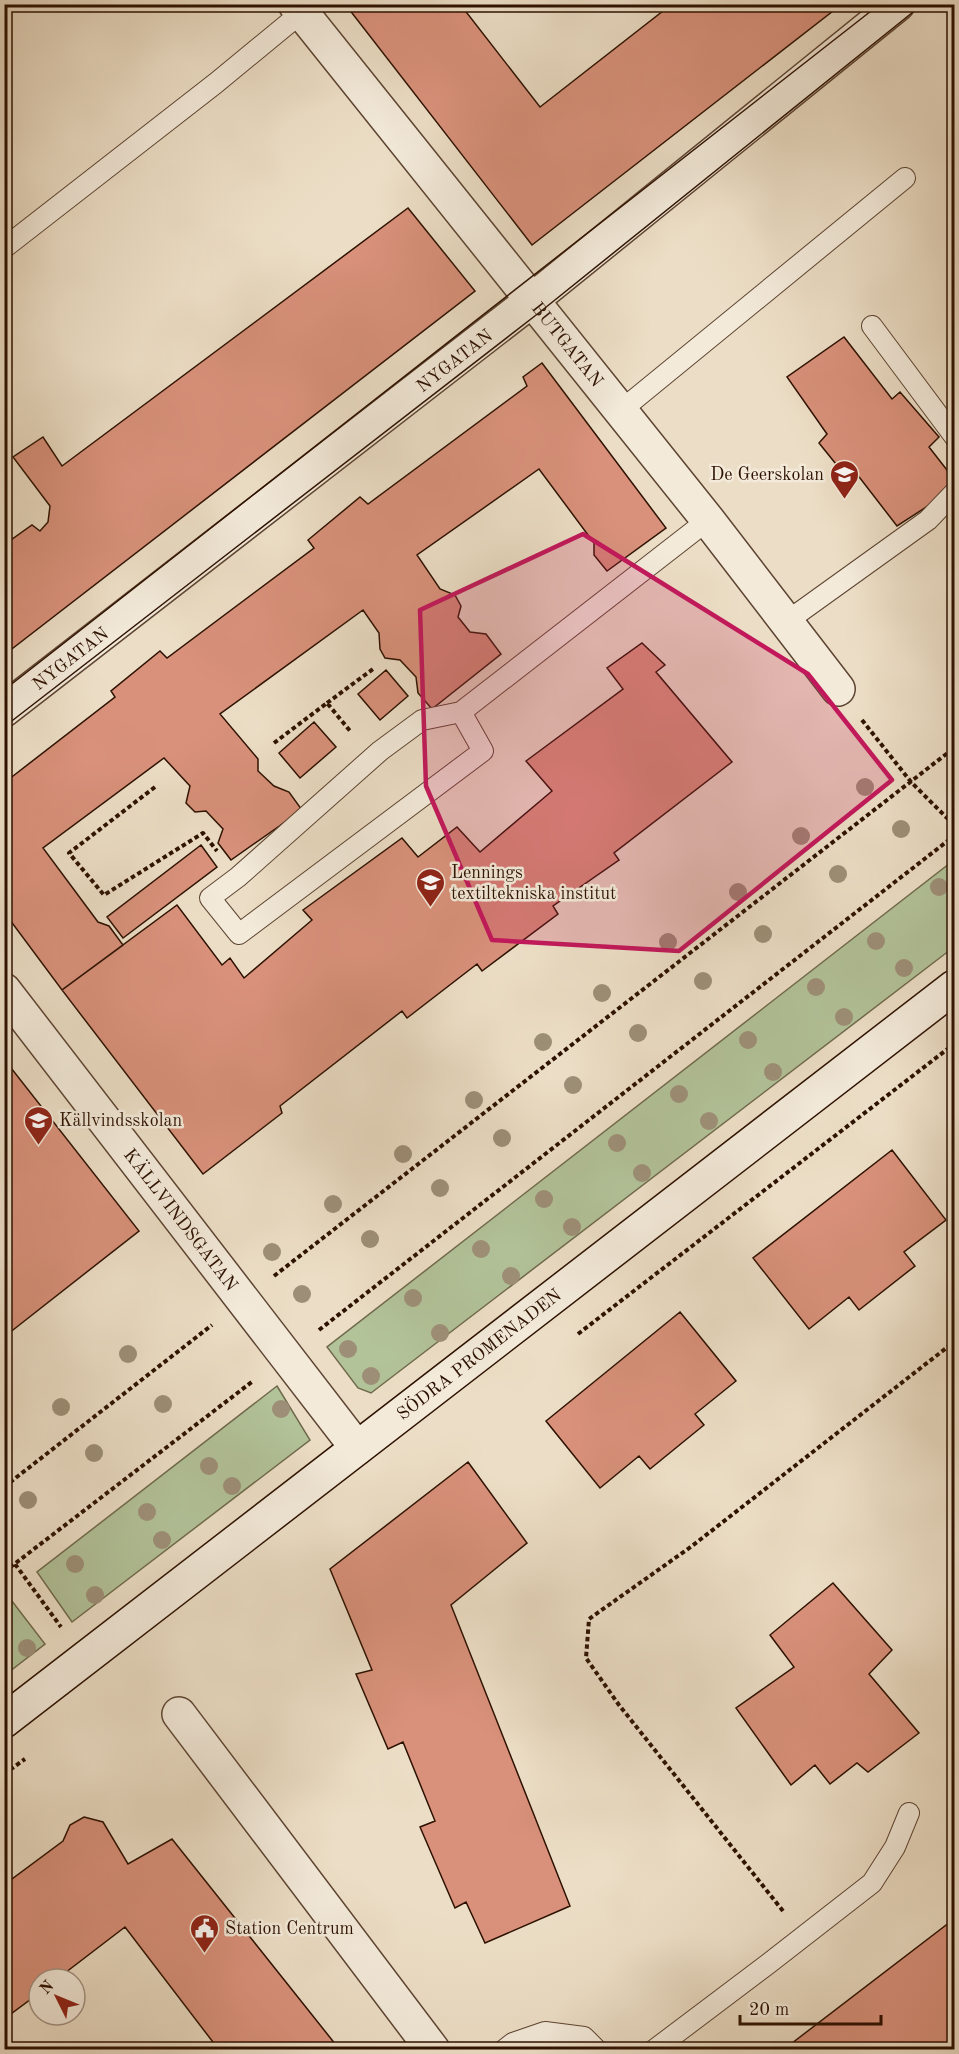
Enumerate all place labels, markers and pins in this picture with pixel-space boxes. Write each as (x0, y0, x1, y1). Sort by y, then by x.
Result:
school or university icon: De Geerskolan (829, 458, 861, 500)
place label: De Geerskolan (710, 466, 824, 484)
place label: Lennings textiltekniska institut (451, 864, 616, 903)
school or university icon: Lennings textiltekniska institut (414, 866, 446, 908)
school or university icon: Källvindsskolan (22, 1104, 54, 1146)
place label: Källvindsskolan (59, 1112, 182, 1130)
public building icon: Station Centrum (188, 1912, 220, 1954)
place label: Station Centrum (225, 1920, 354, 1938)

